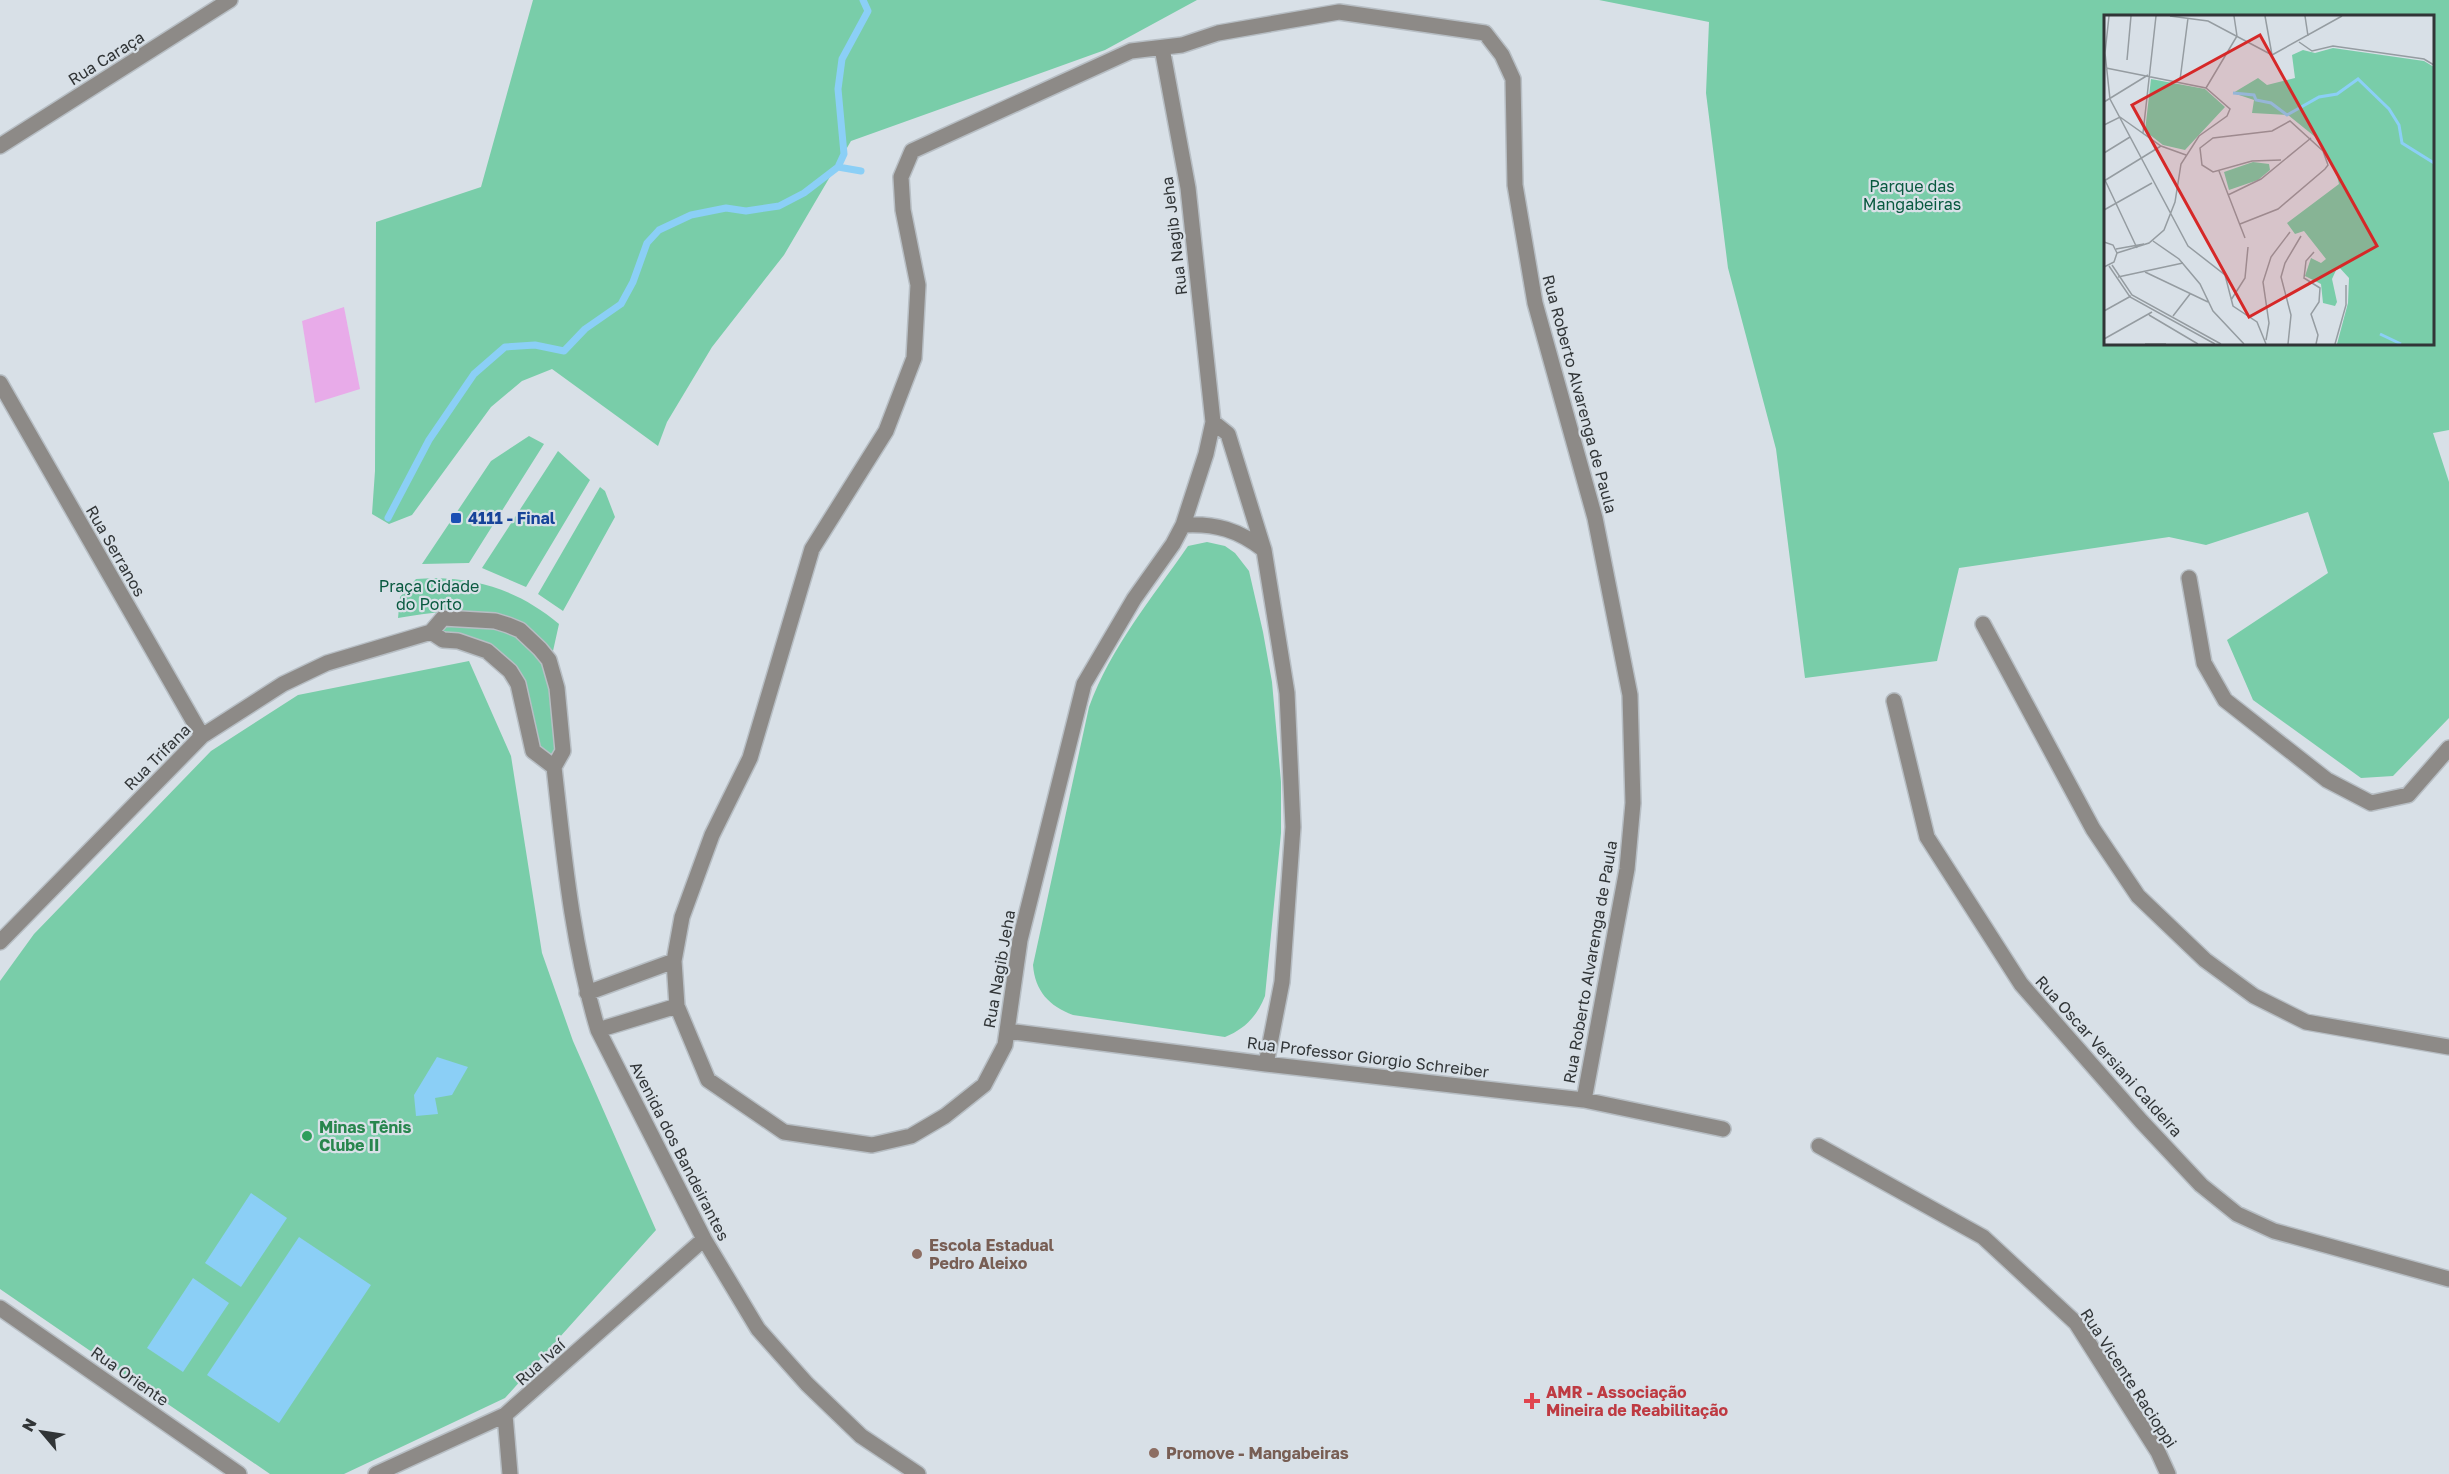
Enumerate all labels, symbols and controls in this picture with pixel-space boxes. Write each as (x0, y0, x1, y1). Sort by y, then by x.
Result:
inset map (2104, 15, 2434, 345)
street label: Rua Caraça (64, 27, 148, 89)
street label: Rua Nagib Jeha (1157, 175, 1191, 297)
park label: Parque das Mangabeiras (1863, 176, 1961, 214)
street label: Rua Roberto Alvarenga de Paula (1538, 272, 1622, 516)
street label: Rua Serranos (82, 502, 150, 600)
place label: 4111 - Final (468, 508, 556, 528)
marker: 4111 - Final (449, 511, 463, 525)
park label: Praça Cidade do Porto (379, 576, 479, 614)
street label: Rua Trifana (120, 720, 194, 794)
street label: Rua Roberto Alvarenga de Paula (1559, 839, 1621, 1085)
street label: Rua Nagib Jeha (979, 908, 1019, 1030)
street label: Rua Oscar Versiani Caldeira (2031, 971, 2187, 1141)
street label: Rua Professor Giorgio Schreiber (1246, 1032, 1490, 1082)
street label: Avenida dos Bandeirantes (626, 1058, 734, 1244)
place label: Minas Tênis Clube II (319, 1117, 411, 1155)
marker: Minas Tênis Clube II (300, 1129, 314, 1143)
place label: Escola Estadual Pedro Aleixo (929, 1235, 1055, 1273)
marker: Escola Estadual Pedro Aleixo (910, 1247, 924, 1261)
street label: Rua Vicente Racioppi (2077, 1305, 2181, 1451)
street label: Rua Ivaí (511, 1333, 570, 1390)
street label: Rua Oriente (87, 1342, 173, 1410)
place label: AMR - Associação Mineira de Reabilitação (1546, 1382, 1728, 1420)
marker: AMR - Associação Mineira de Reabilitação (1523, 1392, 1541, 1410)
north arrow (12, 1402, 72, 1462)
text: N (17, 1415, 41, 1435)
place label: Promove - Mangabeiras (1166, 1443, 1349, 1463)
marker: Promove - Mangabeiras (1147, 1446, 1161, 1460)

